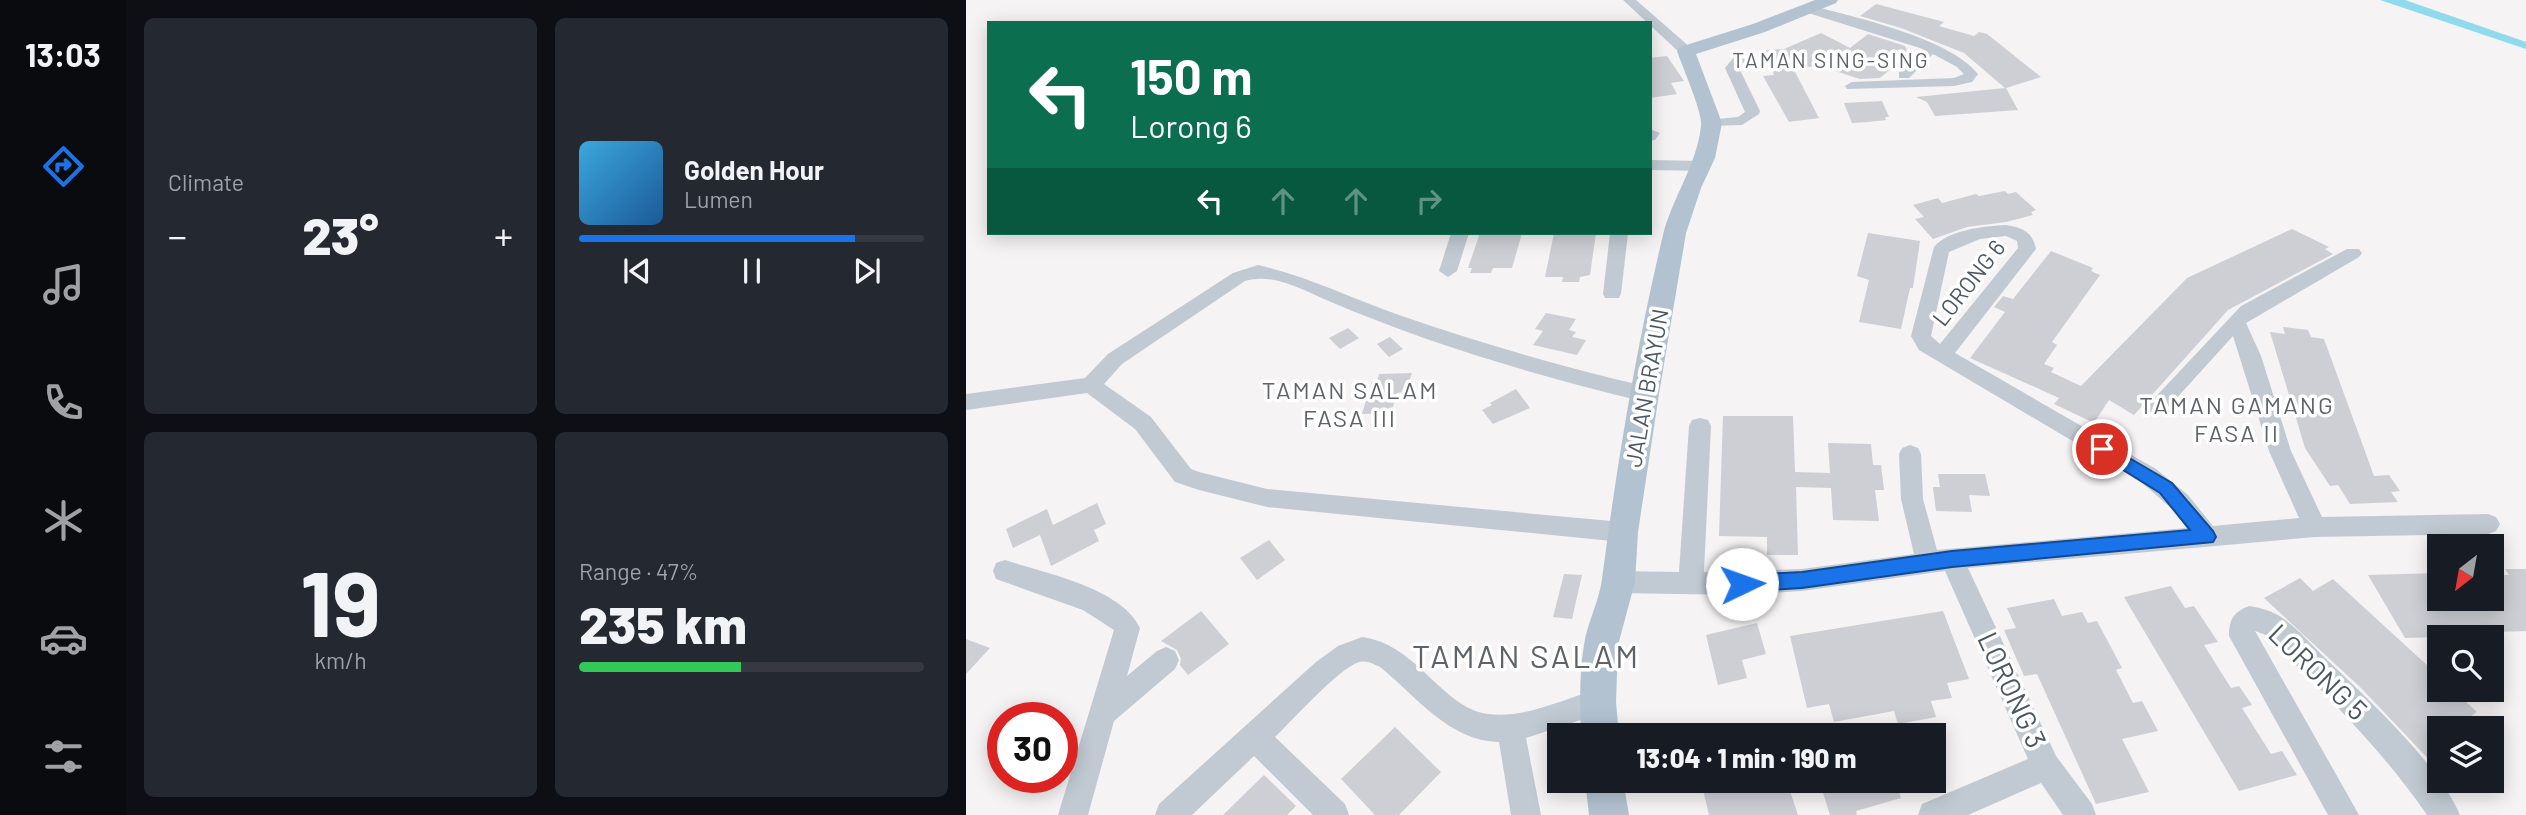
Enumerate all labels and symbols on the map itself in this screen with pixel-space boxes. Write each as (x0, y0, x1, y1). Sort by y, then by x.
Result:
district label: TAMAN SING-SING (1732, 47, 1930, 72)
street label: LORONG 6 (1926, 234, 2011, 331)
street label: JALAN BRAYUN (1618, 306, 1674, 469)
district label: TAMAN SALAM FASA III (1262, 375, 1438, 432)
district label: TAMAN GAMANG FASA II (2139, 390, 2335, 447)
pin (2072, 419, 2132, 479)
north arrow (2427, 534, 2504, 611)
position arrow (1705, 547, 1779, 621)
street label: LORONG 5 (2262, 616, 2375, 727)
street label: LORONG 3 (1971, 626, 2054, 753)
district label: TAMAN SALAM (1412, 636, 1640, 674)
speed limit sign: 30 (987, 702, 1078, 793)

